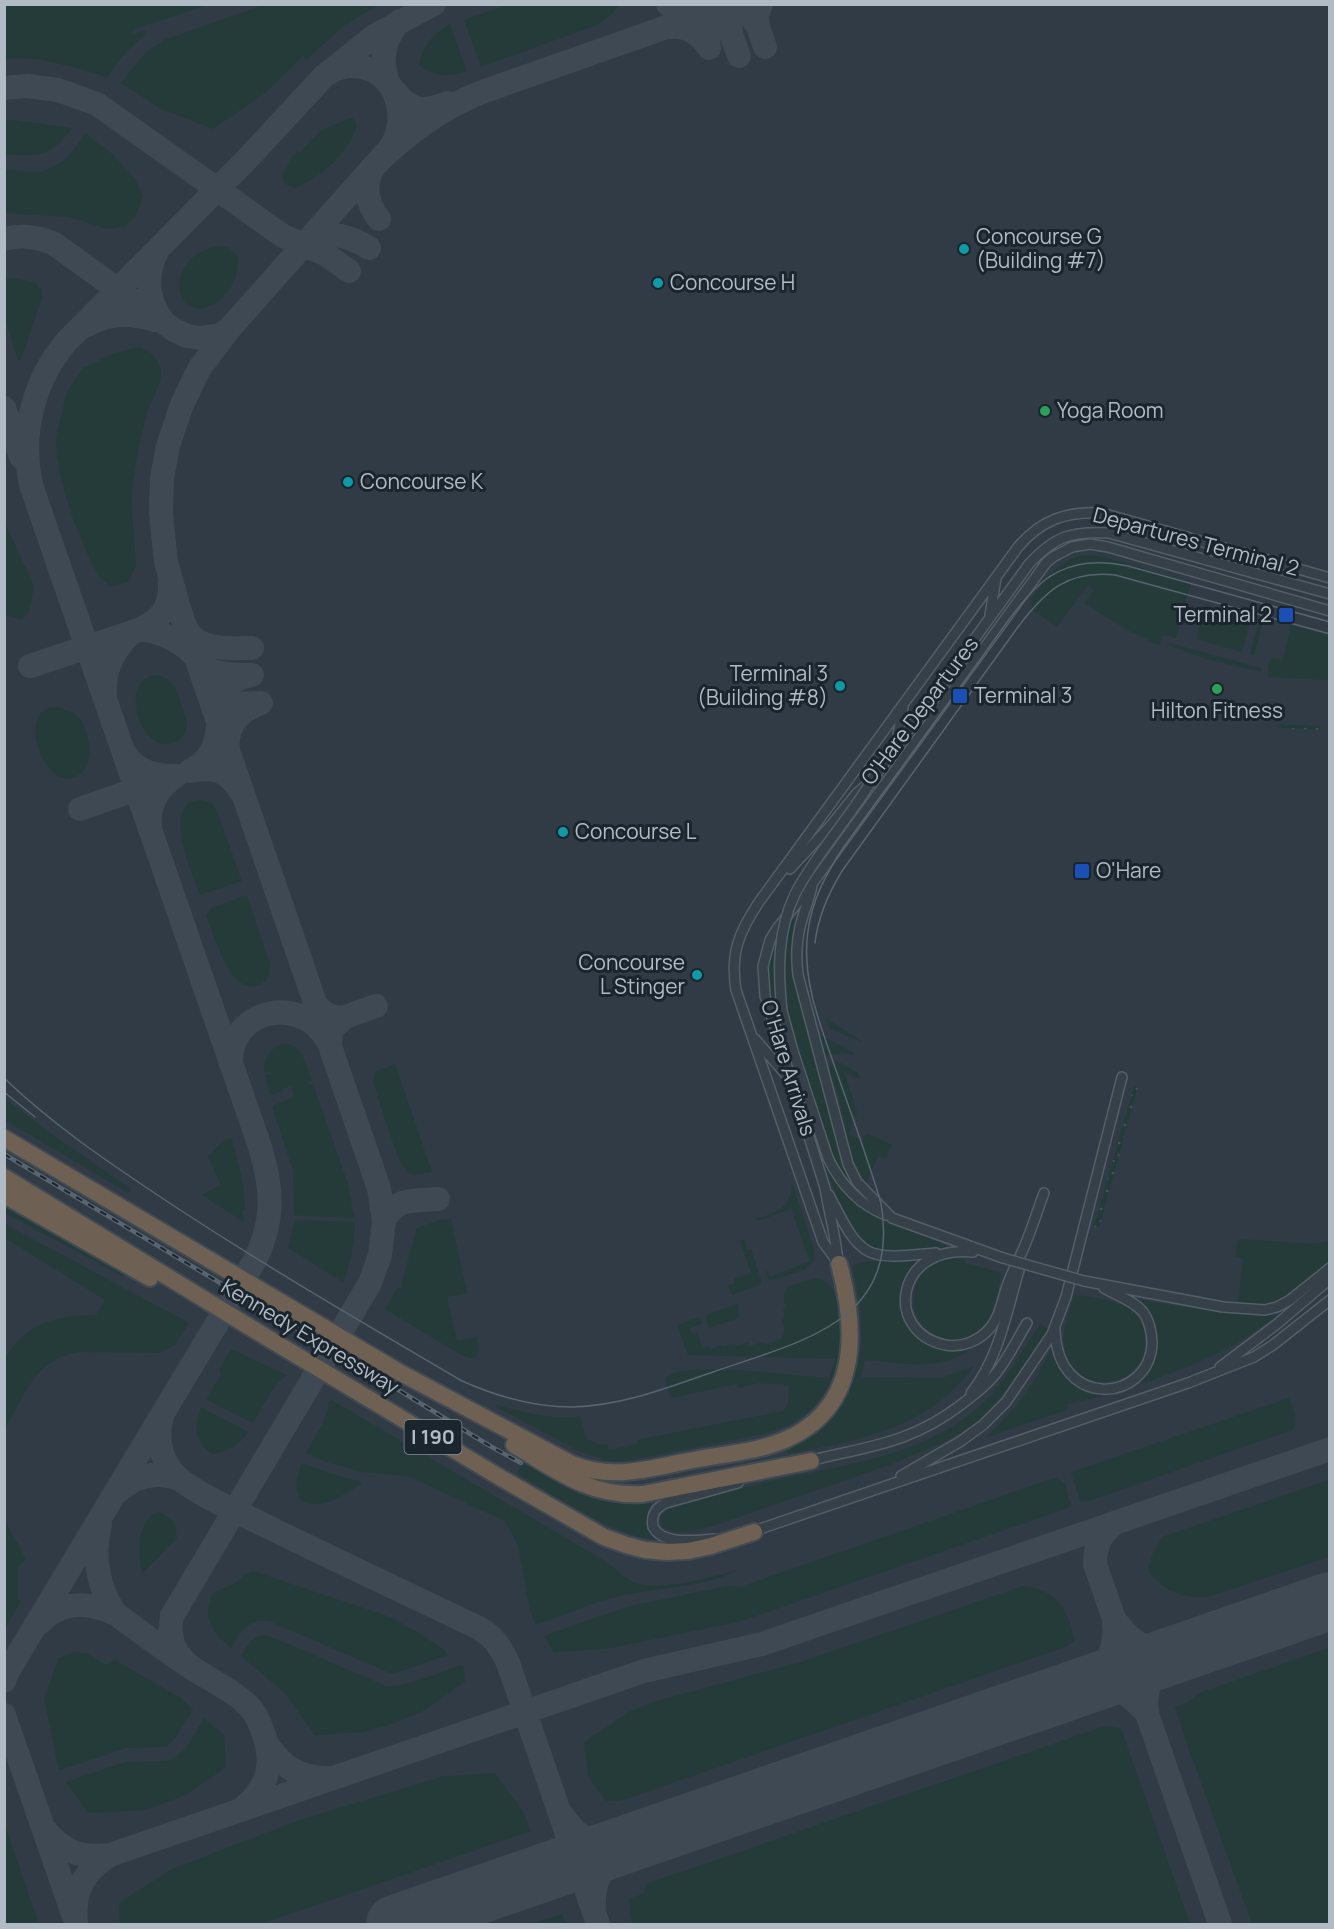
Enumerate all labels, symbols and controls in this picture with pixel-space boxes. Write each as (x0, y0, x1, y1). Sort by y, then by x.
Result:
place label: Concourse G (Building #7) (976, 222, 1105, 274)
marker: Concourse G (Building #7) (957, 242, 971, 256)
place label: Concourse H (670, 268, 795, 296)
marker: Concourse H (651, 276, 665, 290)
place label: Yoga Room (1057, 396, 1164, 424)
marker: Yoga Room (1038, 404, 1052, 418)
place label: Concourse K (360, 467, 484, 495)
marker: Concourse K (341, 475, 355, 489)
street label: Departures Terminal 2 (1090, 500, 1302, 582)
place label: Terminal 2 (1173, 600, 1272, 628)
marker: Terminal 2 (1277, 606, 1295, 624)
street label: O'Hare Departures (854, 631, 984, 790)
place label: Terminal 3 (Building #8) (697, 659, 828, 711)
marker: Terminal 3 (Building #8) (833, 679, 847, 693)
place label: Terminal 3 (974, 681, 1072, 709)
marker: Hilton Fitness (1210, 682, 1224, 696)
marker: Terminal 3 (951, 687, 969, 705)
place label: Hilton Fitness (1151, 696, 1283, 724)
place label: Concourse L (575, 817, 697, 845)
marker: Concourse L (556, 825, 570, 839)
place label: O'Hare (1096, 856, 1161, 884)
marker: O'Hare (1073, 862, 1091, 880)
place label: Concourse L Stinger (578, 948, 685, 1000)
marker: Concourse L Stinger (690, 968, 704, 982)
street label: O'Hare Arrivals (755, 996, 823, 1139)
street label: Kennedy Expressway (216, 1272, 405, 1400)
road number: I 190 (404, 1420, 462, 1454)

